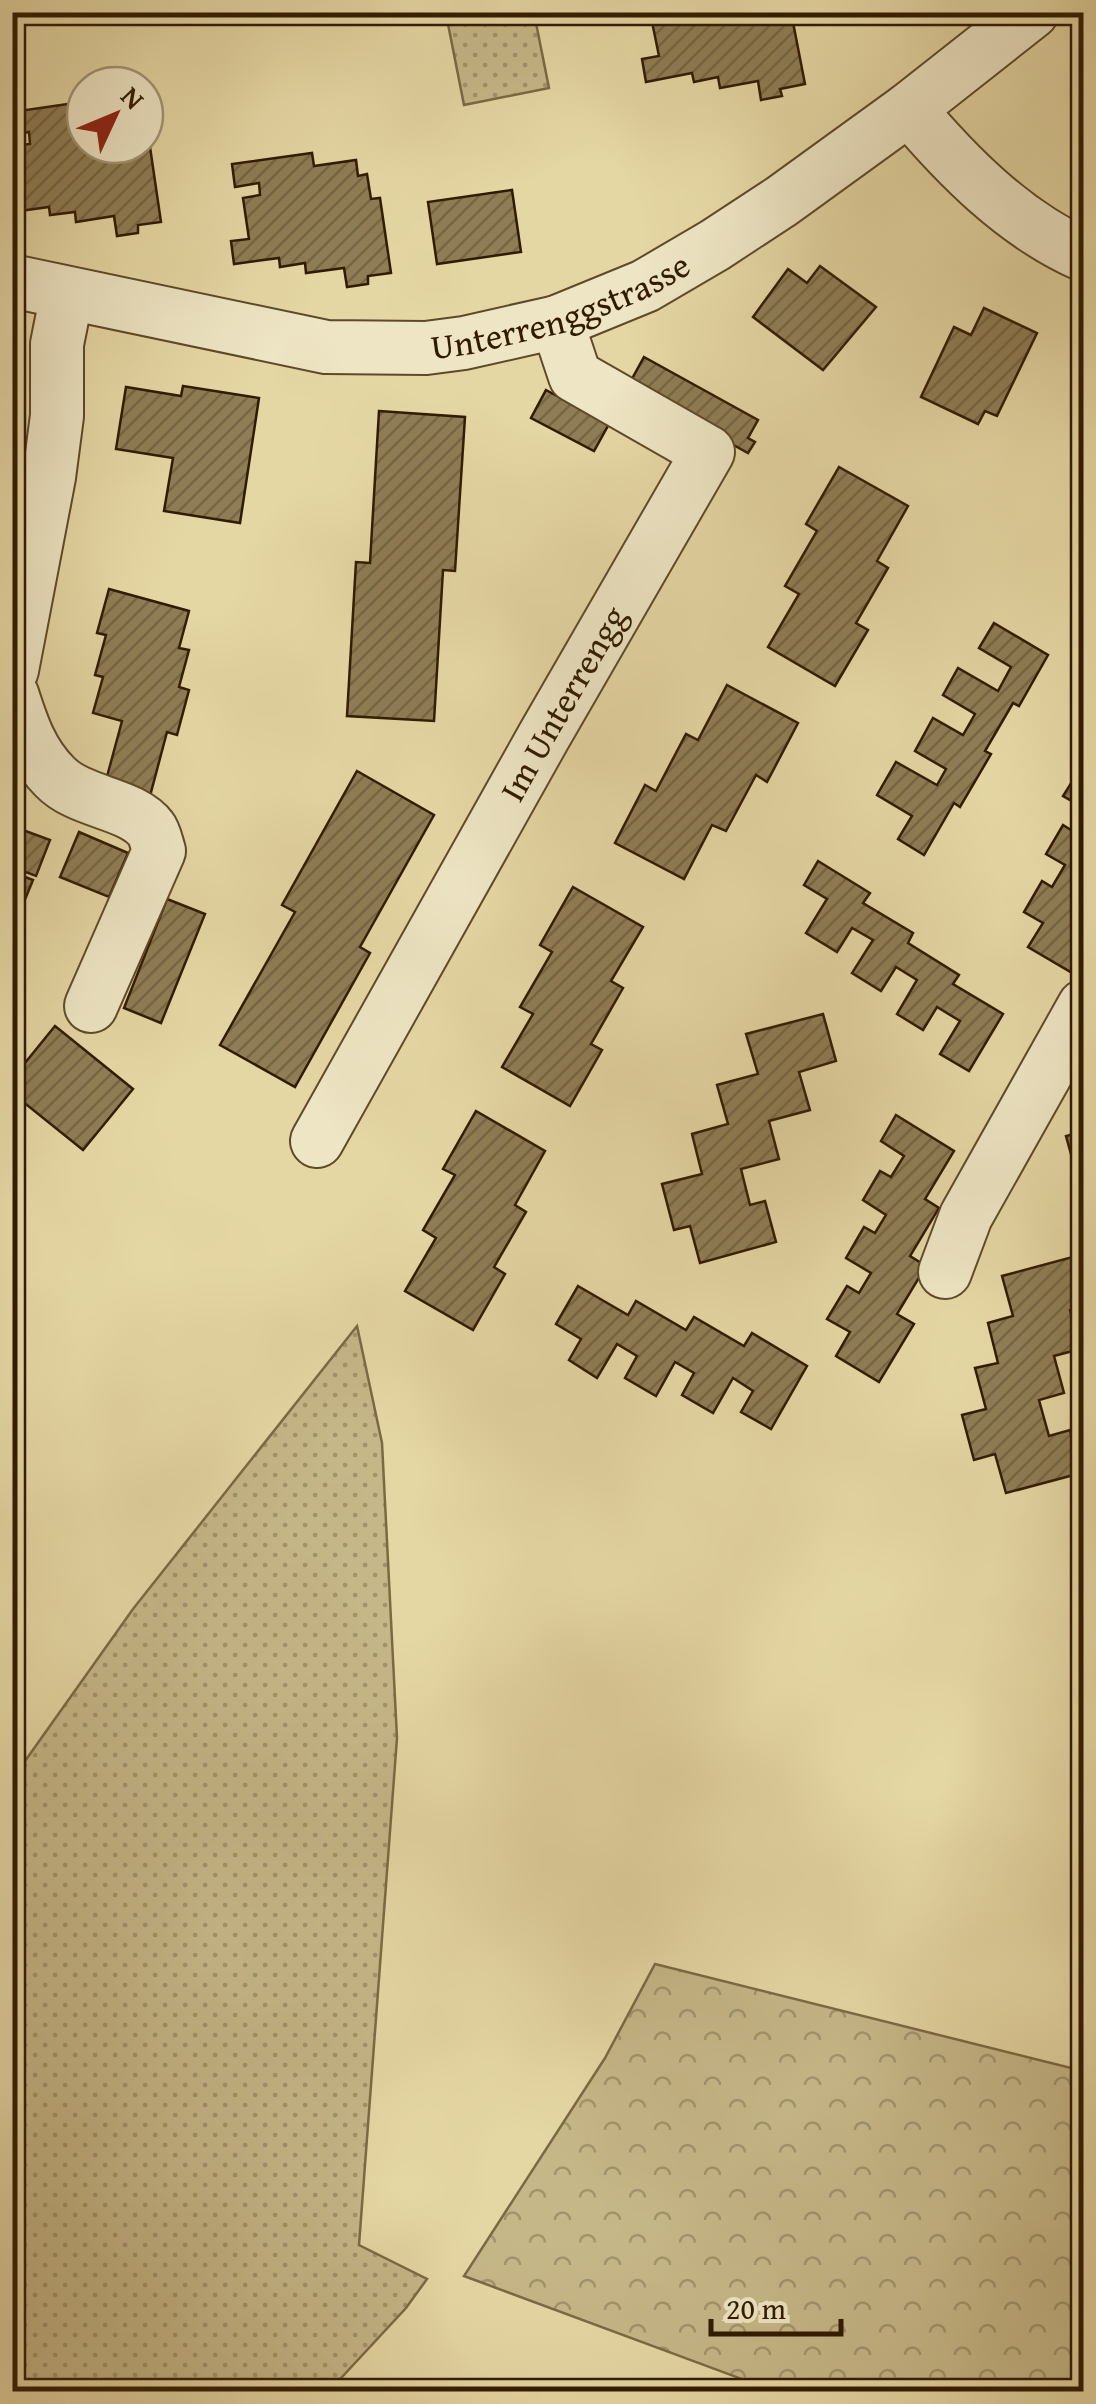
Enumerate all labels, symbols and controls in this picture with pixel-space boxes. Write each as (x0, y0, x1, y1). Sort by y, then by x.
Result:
north arrow (65, 65, 165, 165)
text: N (112, 76, 155, 118)
street label: Unterrenggstrasse (428, 239, 699, 372)
street label: Im Unterrengg (486, 595, 639, 810)
scale bar (711, 2274, 841, 2336)
text: 20 m (726, 2286, 786, 2330)

